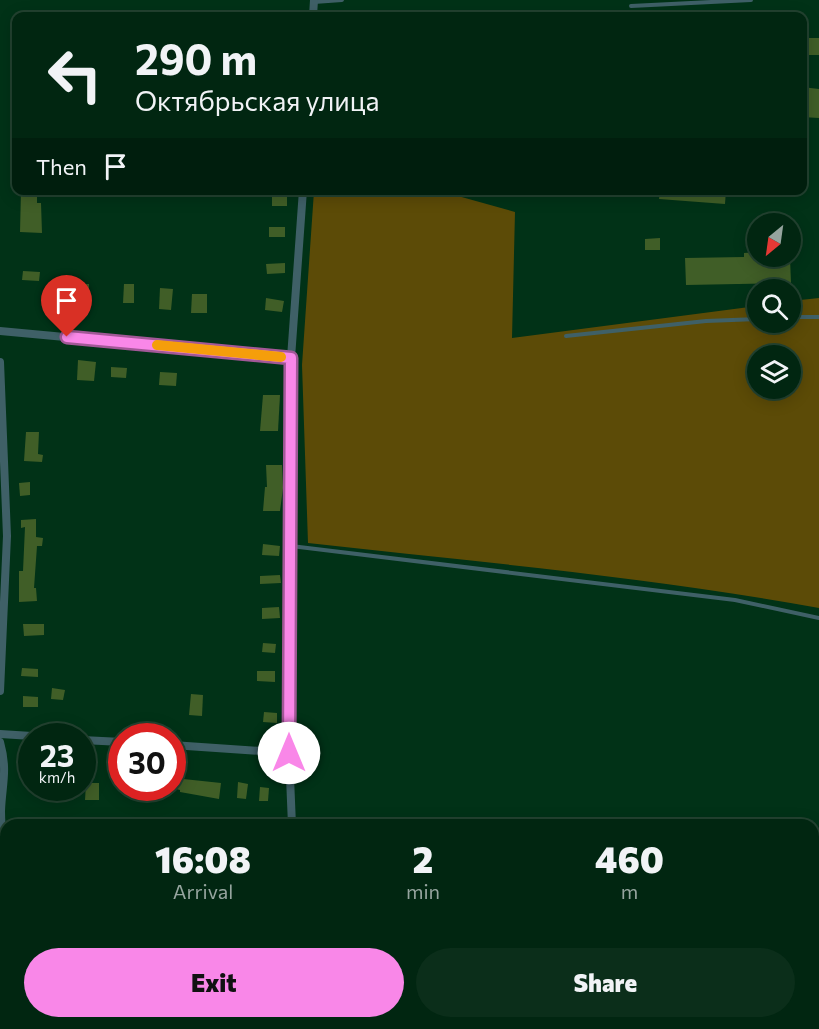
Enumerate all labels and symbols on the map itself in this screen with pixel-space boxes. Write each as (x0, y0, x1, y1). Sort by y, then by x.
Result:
north arrow (747, 213, 801, 267)
pin (41, 275, 92, 337)
position arrow (257, 721, 321, 785)
speed limit sign: 30 (108, 723, 186, 801)

